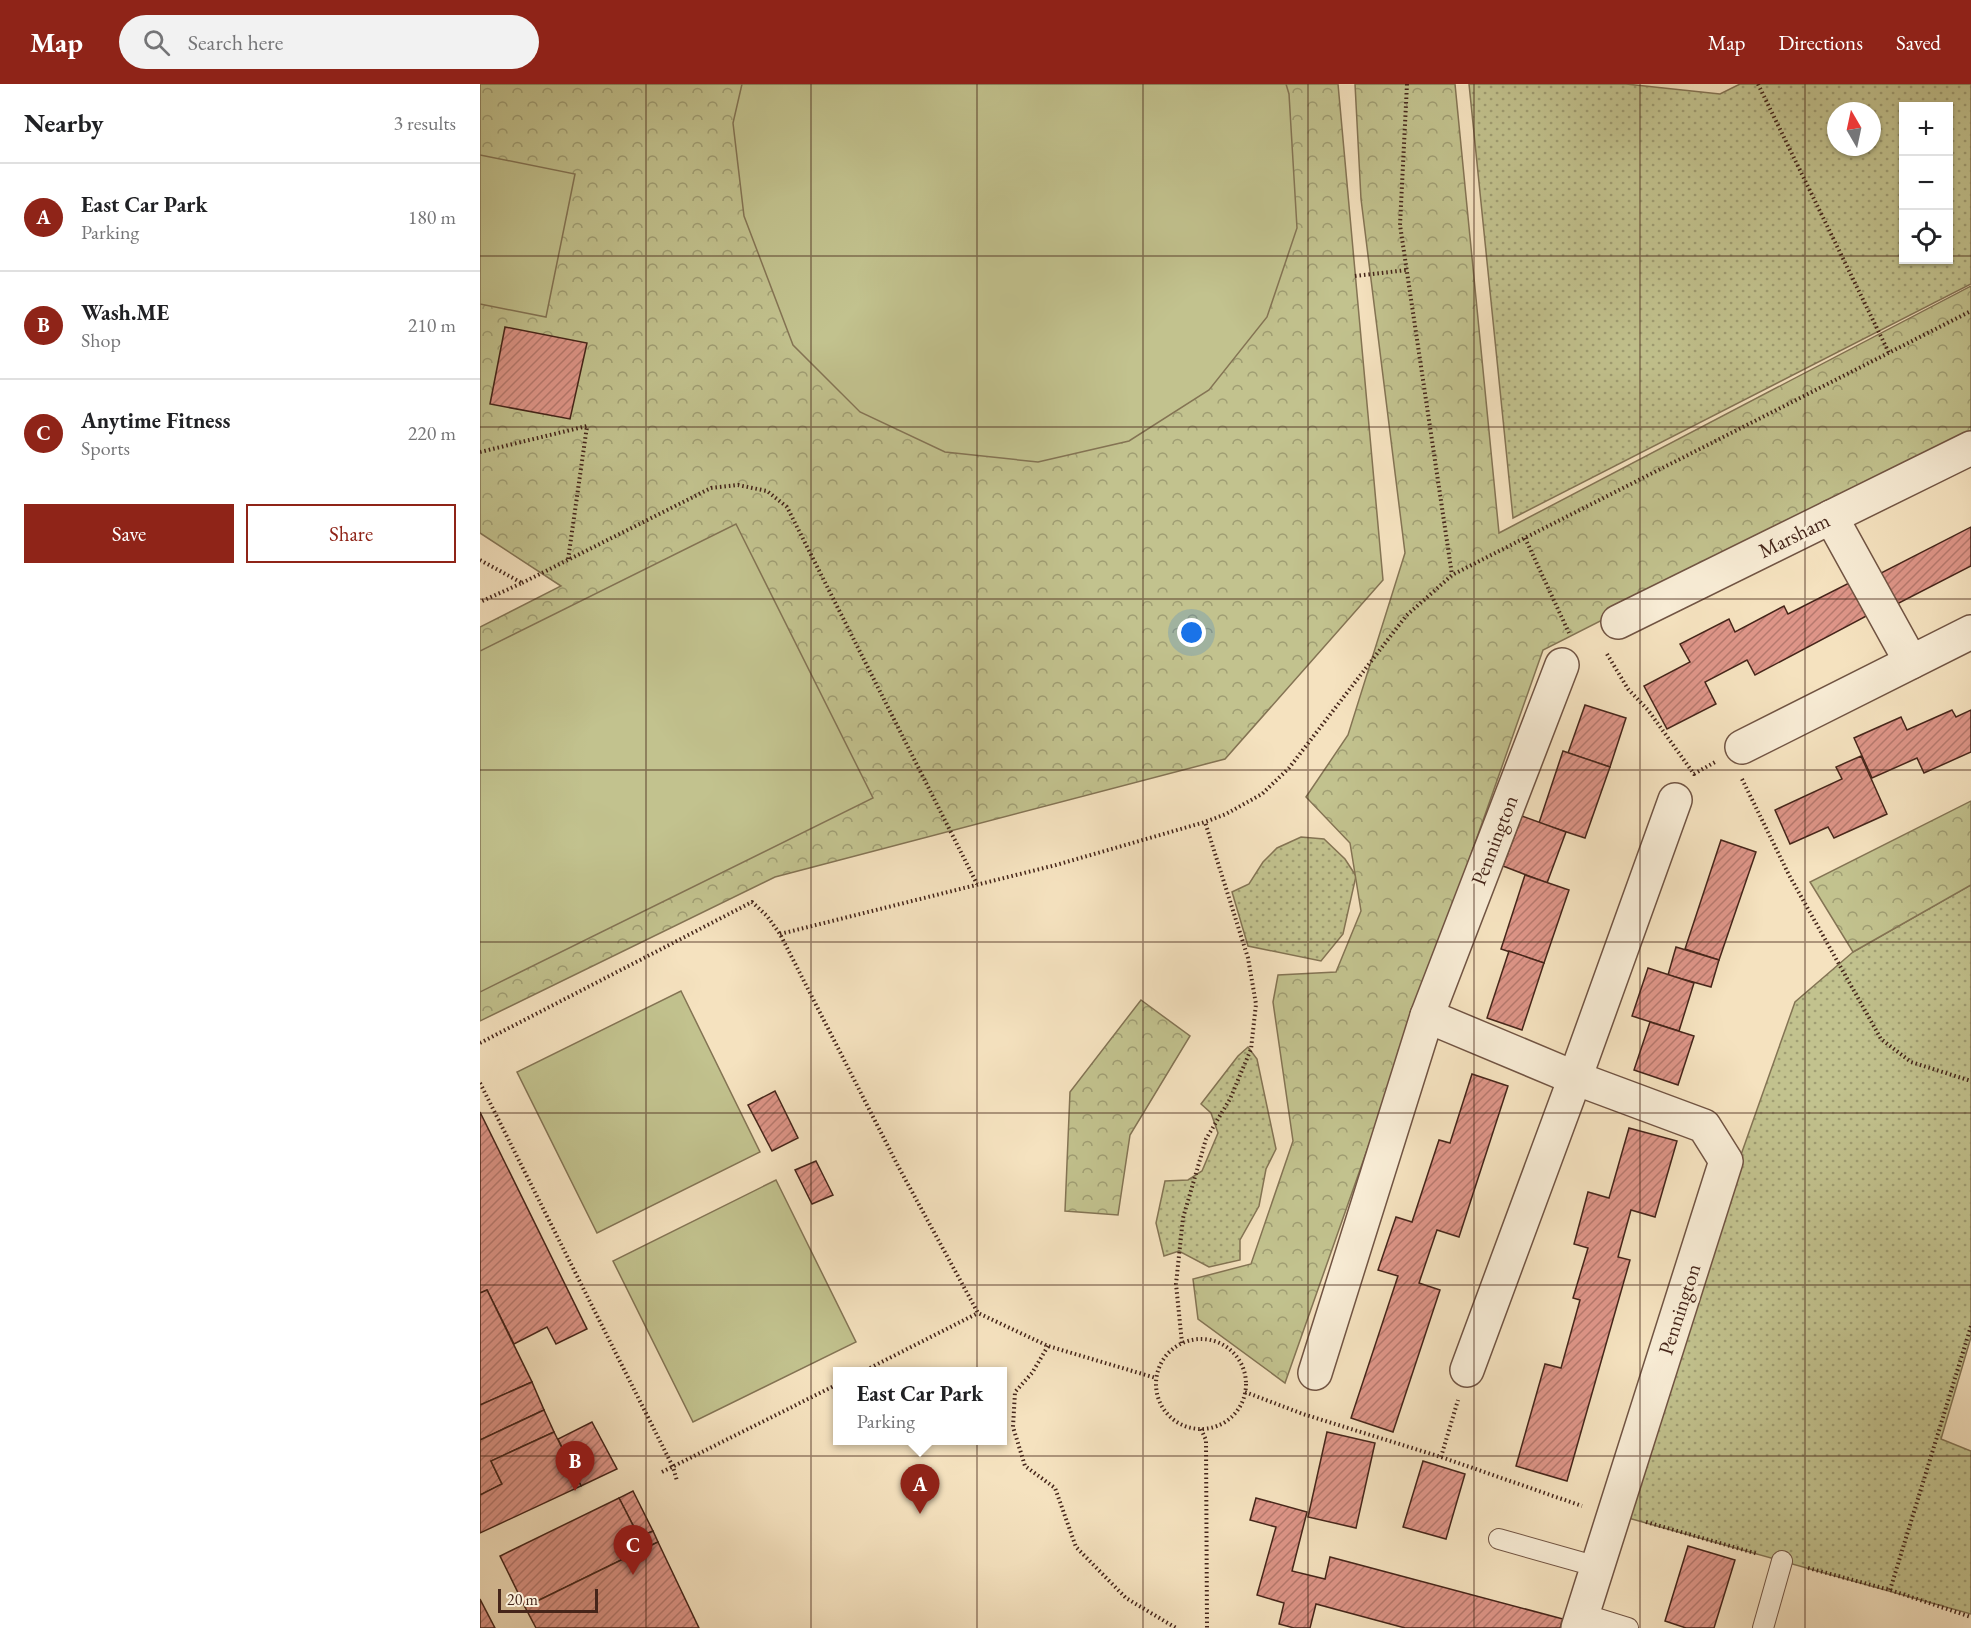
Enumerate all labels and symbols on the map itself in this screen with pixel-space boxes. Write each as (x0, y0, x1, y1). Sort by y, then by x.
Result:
north arrow (1827, 102, 1881, 156)
street label: Marsham (1754, 506, 1834, 564)
your location (1177, 618, 1206, 647)
street label: Pennington (1464, 791, 1524, 889)
street label: Pennington (1652, 1260, 1706, 1358)
pin: B (556, 1442, 595, 1491)
pin: A (900, 1464, 940, 1514)
pin: C (614, 1526, 652, 1575)
scale bar (498, 1586, 598, 1614)

